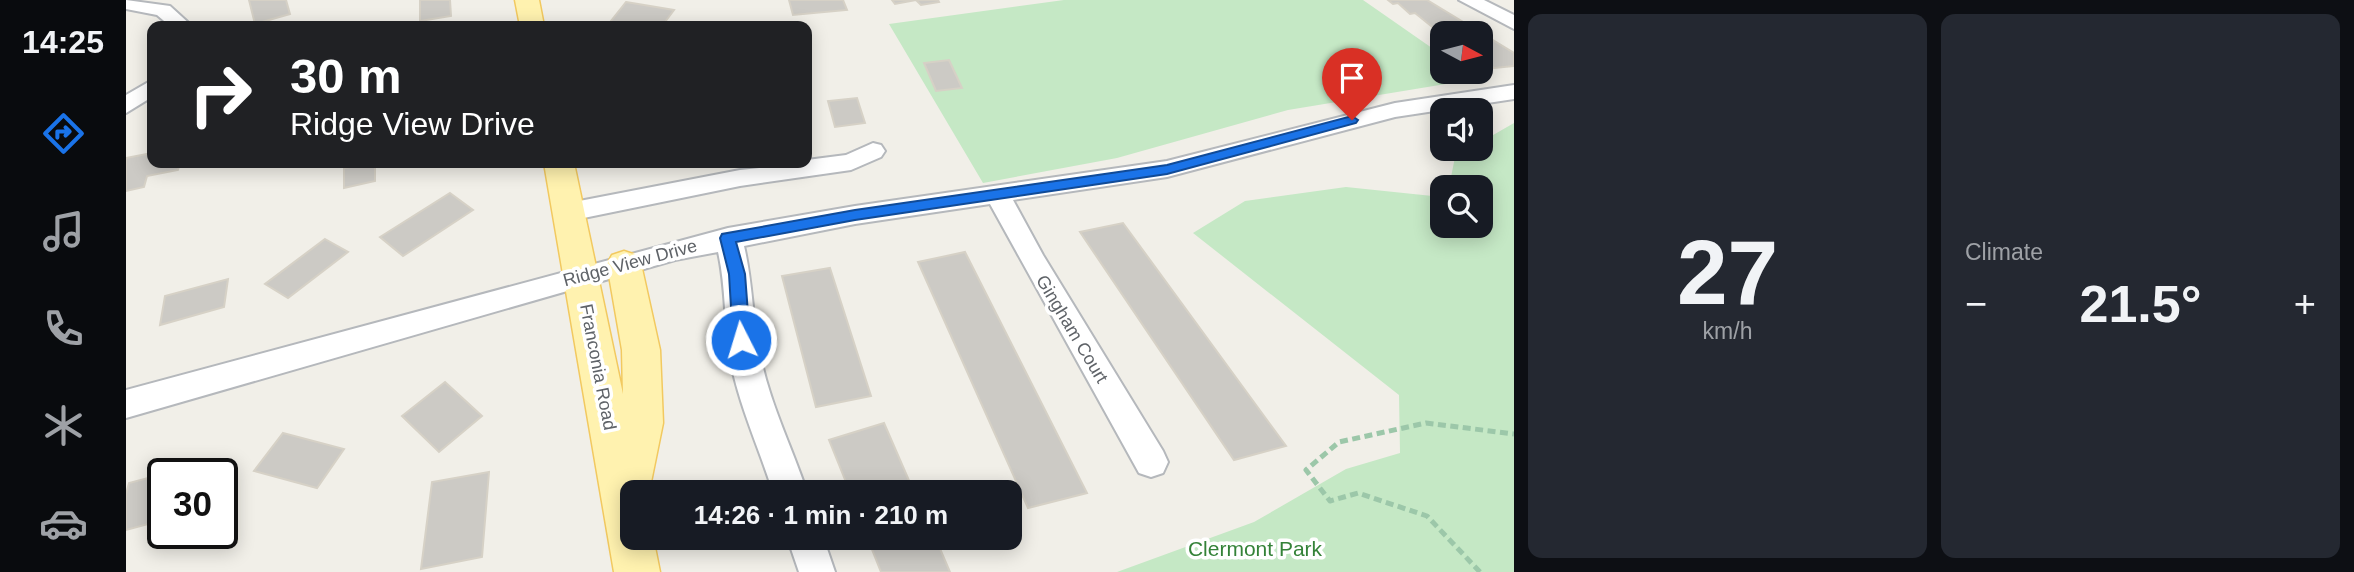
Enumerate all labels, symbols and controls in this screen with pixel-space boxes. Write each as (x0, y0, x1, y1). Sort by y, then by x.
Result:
north arrow (1430, 21, 1493, 84)
map controls (1430, 21, 1493, 238)
text: 14:25 (22, 24, 104, 60)
pin (1322, 48, 1382, 120)
icon: right (175, 49, 266, 140)
text: 30 m (290, 49, 402, 103)
icon: arrive (1333, 59, 1371, 97)
button: sound (1430, 98, 1493, 161)
text: Ridge View Drive (290, 106, 535, 142)
icon: directions (39, 109, 88, 158)
button: search (1430, 175, 1493, 238)
icon: music (39, 207, 88, 256)
text: 27 (1677, 222, 1778, 323)
street label: Ridge View Drive (561, 236, 699, 290)
text: Climate (1965, 239, 2043, 265)
street label: Gingham Court (1032, 272, 1112, 386)
text: 21.5° (2079, 275, 2202, 333)
text: − (1965, 283, 1987, 325)
text: + (2294, 283, 2316, 325)
street label: Franconia Road (576, 302, 620, 432)
position arrow (704, 303, 778, 377)
icon: phone (39, 304, 88, 353)
text: km/h (1703, 318, 1752, 344)
icon: climate (39, 401, 88, 450)
speed limit sign: 30 (147, 458, 238, 549)
icon: car (39, 499, 88, 548)
text: 14:26 · 1 min · 210 m (694, 500, 948, 530)
park label: Clermont Park (1188, 537, 1323, 560)

